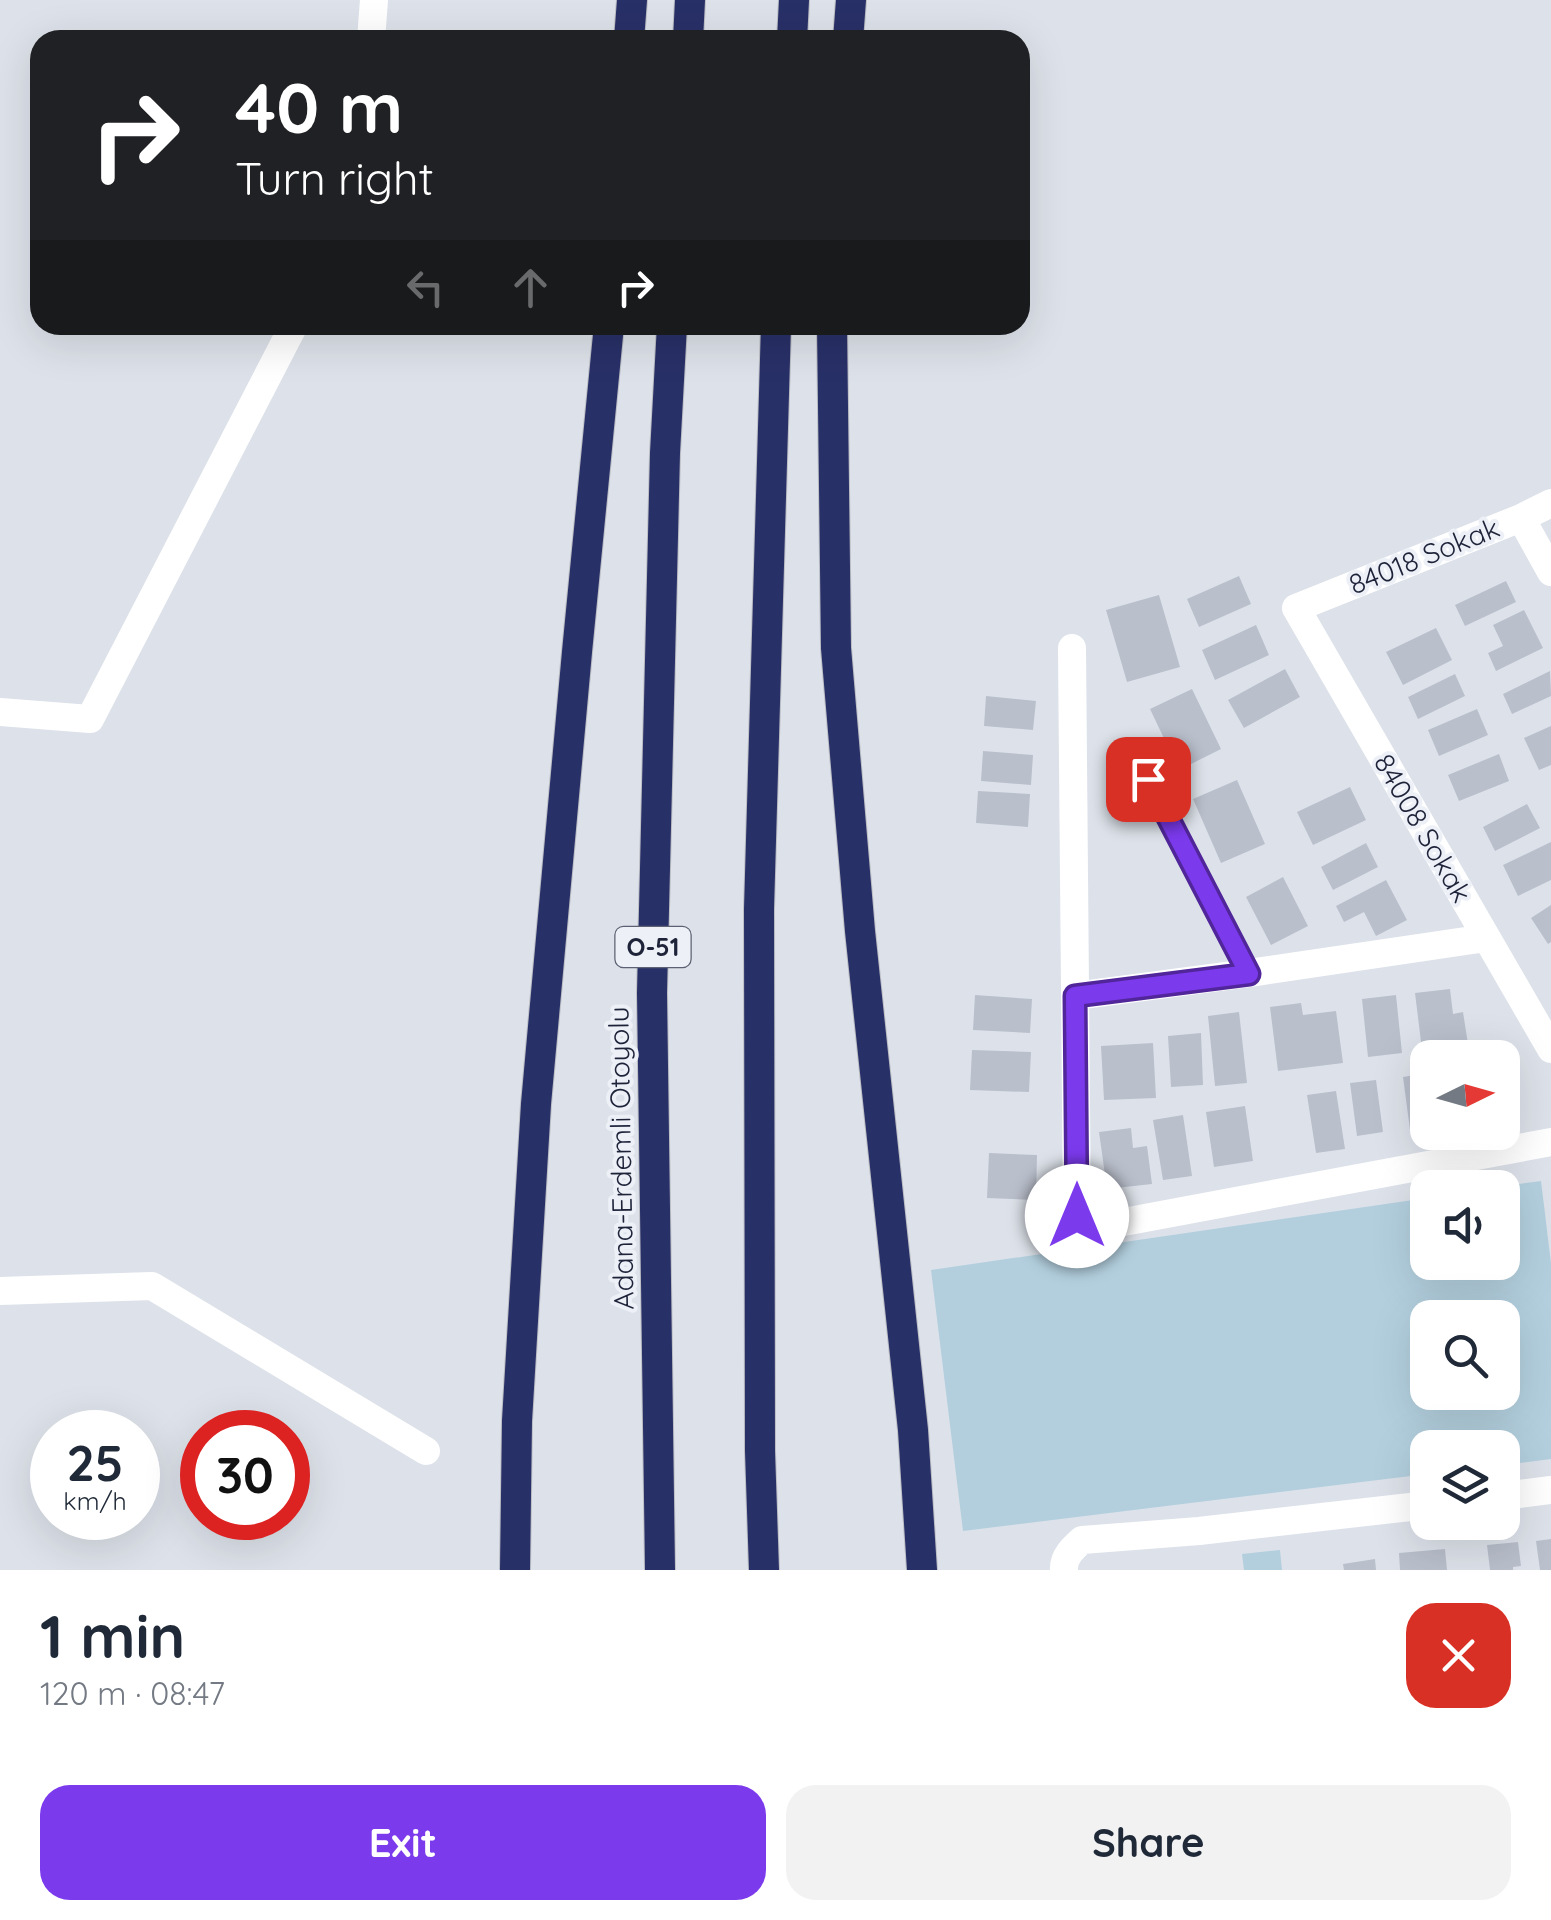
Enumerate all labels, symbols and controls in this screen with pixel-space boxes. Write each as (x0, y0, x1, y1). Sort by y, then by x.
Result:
text: 40 m (235, 63, 403, 151)
icon: right (70, 70, 200, 200)
text: Turn right (235, 150, 434, 206)
icon: left (398, 260, 453, 315)
icon: ahead (503, 260, 558, 315)
icon: right (608, 260, 663, 315)
street label: 84018 Sokak (1343, 510, 1504, 602)
pin (1106, 737, 1191, 822)
street label: 84008 Sokak (1367, 747, 1480, 908)
icon: arrive (1121, 752, 1176, 807)
road number: O-51 (616, 927, 690, 967)
street label: Adana-Erdemli Otoyolu (600, 1006, 641, 1310)
north arrow (1410, 1040, 1520, 1150)
map controls (1410, 1040, 1520, 1540)
position arrow (1025, 1164, 1129, 1268)
button: sound (1410, 1170, 1520, 1280)
button: search (1410, 1300, 1520, 1410)
speed limit sign: 30 (180, 1410, 310, 1540)
button: layers (1410, 1430, 1520, 1540)
text: 25 (66, 1431, 124, 1494)
text: km/h (63, 1485, 127, 1516)
text: 1 min (40, 1598, 185, 1673)
button: close (1406, 1603, 1511, 1708)
text: 120 m · 08:47 (40, 1673, 225, 1713)
button: Exit (40, 1785, 766, 1900)
button: Share (786, 1785, 1511, 1900)

